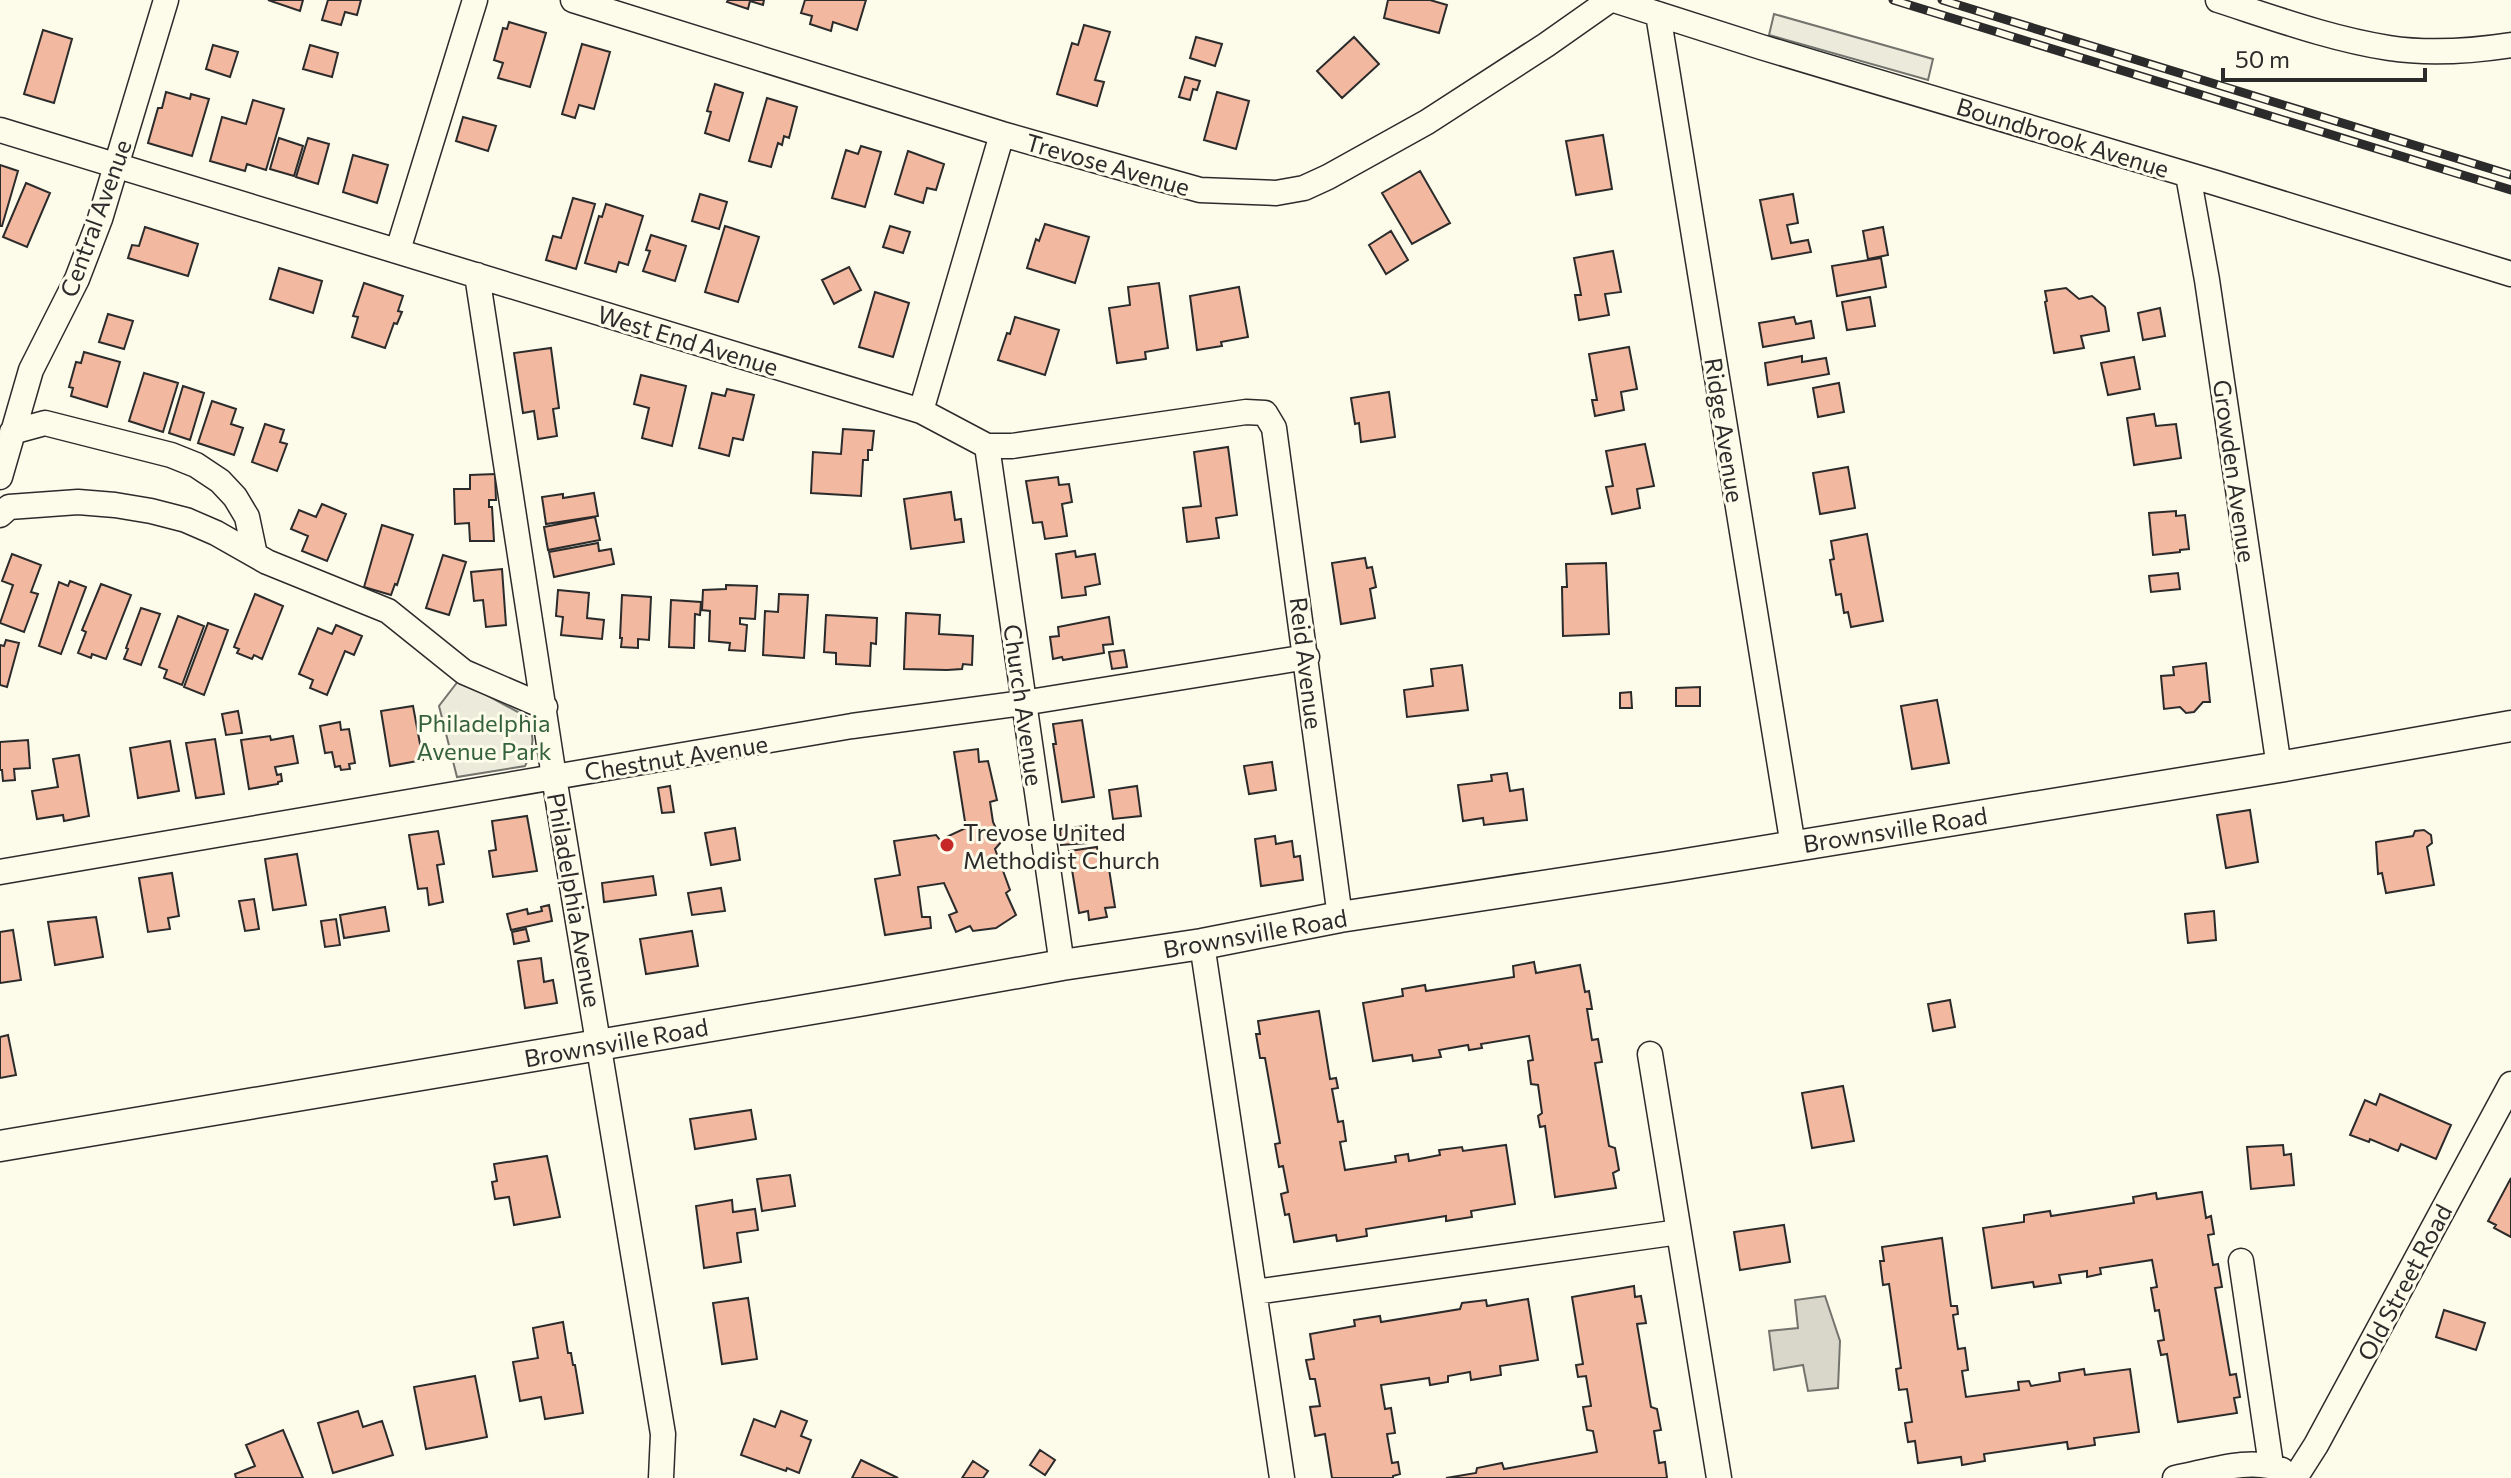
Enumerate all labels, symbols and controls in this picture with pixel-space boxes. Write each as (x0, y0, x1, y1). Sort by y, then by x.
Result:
scale bar (2223, 32, 2425, 82)
text: 50 m (2235, 44, 2290, 73)
street label: Boundbrook Avenue (1953, 91, 2173, 183)
street label: Trevose Avenue (1023, 127, 1193, 201)
street label: Central Avenue (53, 135, 137, 301)
street label: West End Avenue (594, 299, 782, 381)
street label: Ridge Avenue (1699, 356, 1751, 504)
street label: Growden Avenue (2208, 378, 2262, 564)
street label: Reid Avenue (1285, 595, 1329, 731)
street label: Church Avenue (998, 622, 1050, 788)
park label: Philadelphia Avenue Park (417, 708, 551, 765)
street label: Chestnut Avenue (582, 728, 770, 786)
street label: Philadelphia Avenue (542, 790, 608, 1010)
street label: Brownsville Road (1801, 800, 1989, 858)
place label: Trevose United Methodist Church (963, 817, 1160, 874)
marker: Trevose United Methodist Church (938, 836, 956, 854)
street label: Brownsville Road (1161, 903, 1349, 963)
street label: Brownsville Road (522, 1012, 710, 1072)
street label: Old Street Road (2351, 1199, 2457, 1365)

